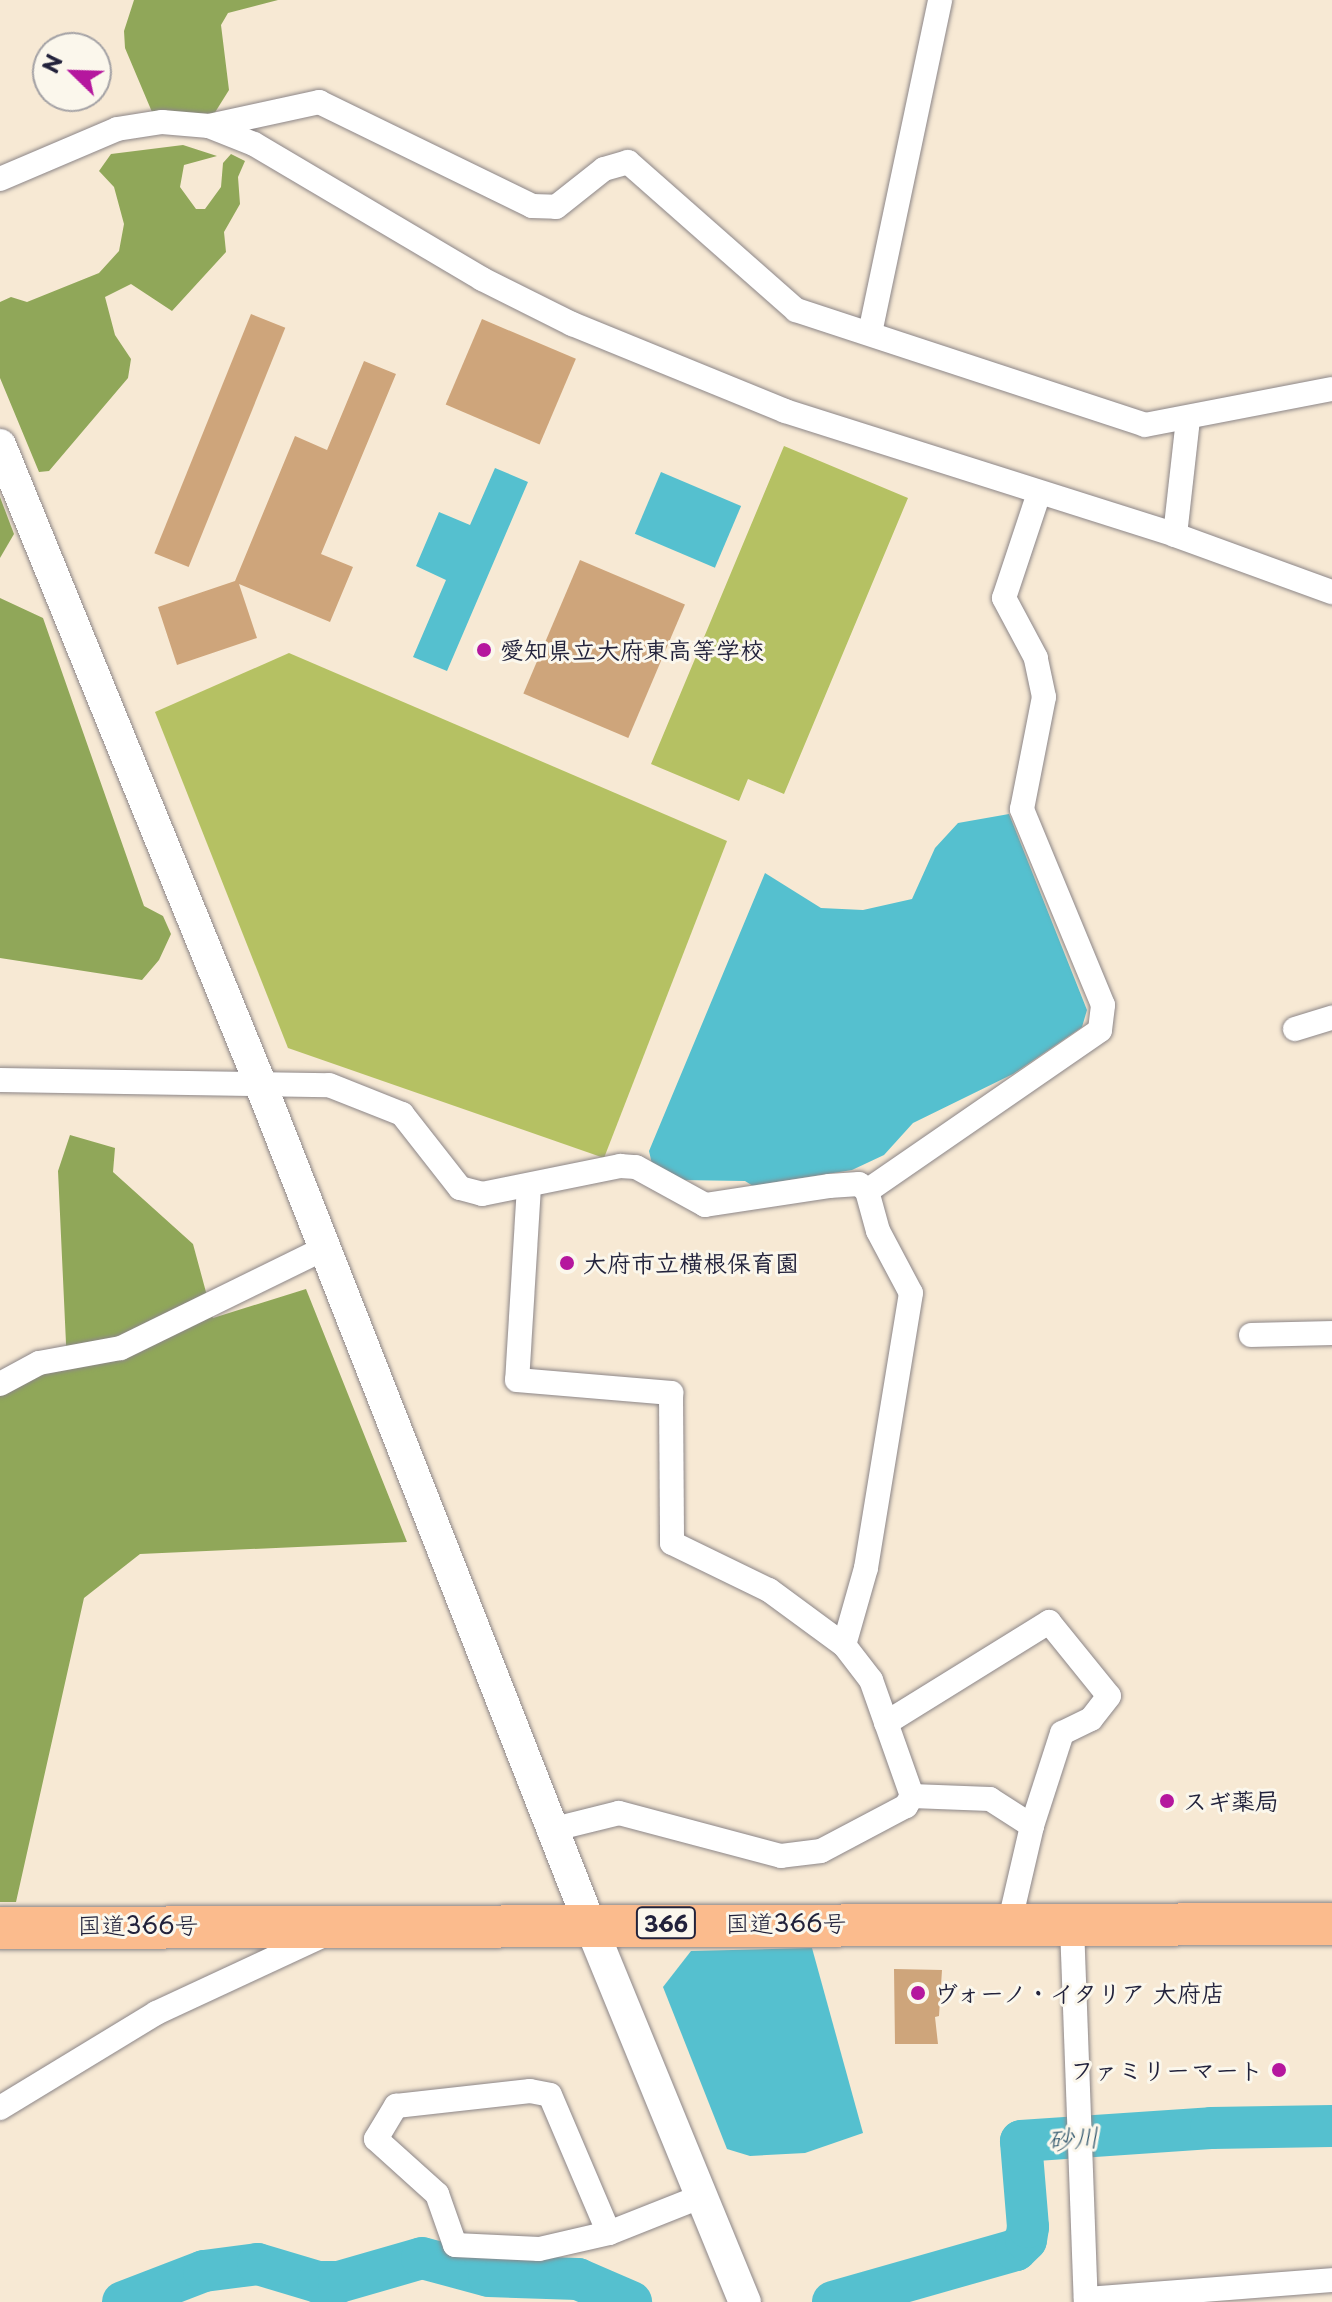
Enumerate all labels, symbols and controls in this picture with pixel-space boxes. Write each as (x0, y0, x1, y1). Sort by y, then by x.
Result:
north arrow (32, 32, 112, 112)
text: N (33, 49, 70, 78)
place label: 愛知県立大府東高等学校 (500, 636, 764, 664)
marker: 愛知県立大府東高等学校 (475, 641, 493, 659)
place label: 大府市立横根保育園 (583, 1249, 799, 1277)
marker: 大府市立横根保育園 (558, 1254, 576, 1272)
place label: スギ薬局 (1183, 1787, 1279, 1815)
marker: スギ薬局 (1158, 1792, 1176, 1810)
road number: 366 (634, 1905, 698, 1941)
street label: 国道366号 (725, 1909, 847, 1937)
street label: 国道366号 (77, 1911, 199, 1939)
place label: ヴォーノ・イタリア 大府店 (934, 1979, 1230, 2007)
marker: ヴォーノ・イタリア 大府店 (909, 1984, 927, 2002)
place label: ファミリーマート (1071, 2056, 1263, 2084)
marker: ファミリーマート (1270, 2061, 1288, 2079)
water label: 砂川 (1046, 2121, 1100, 2155)

